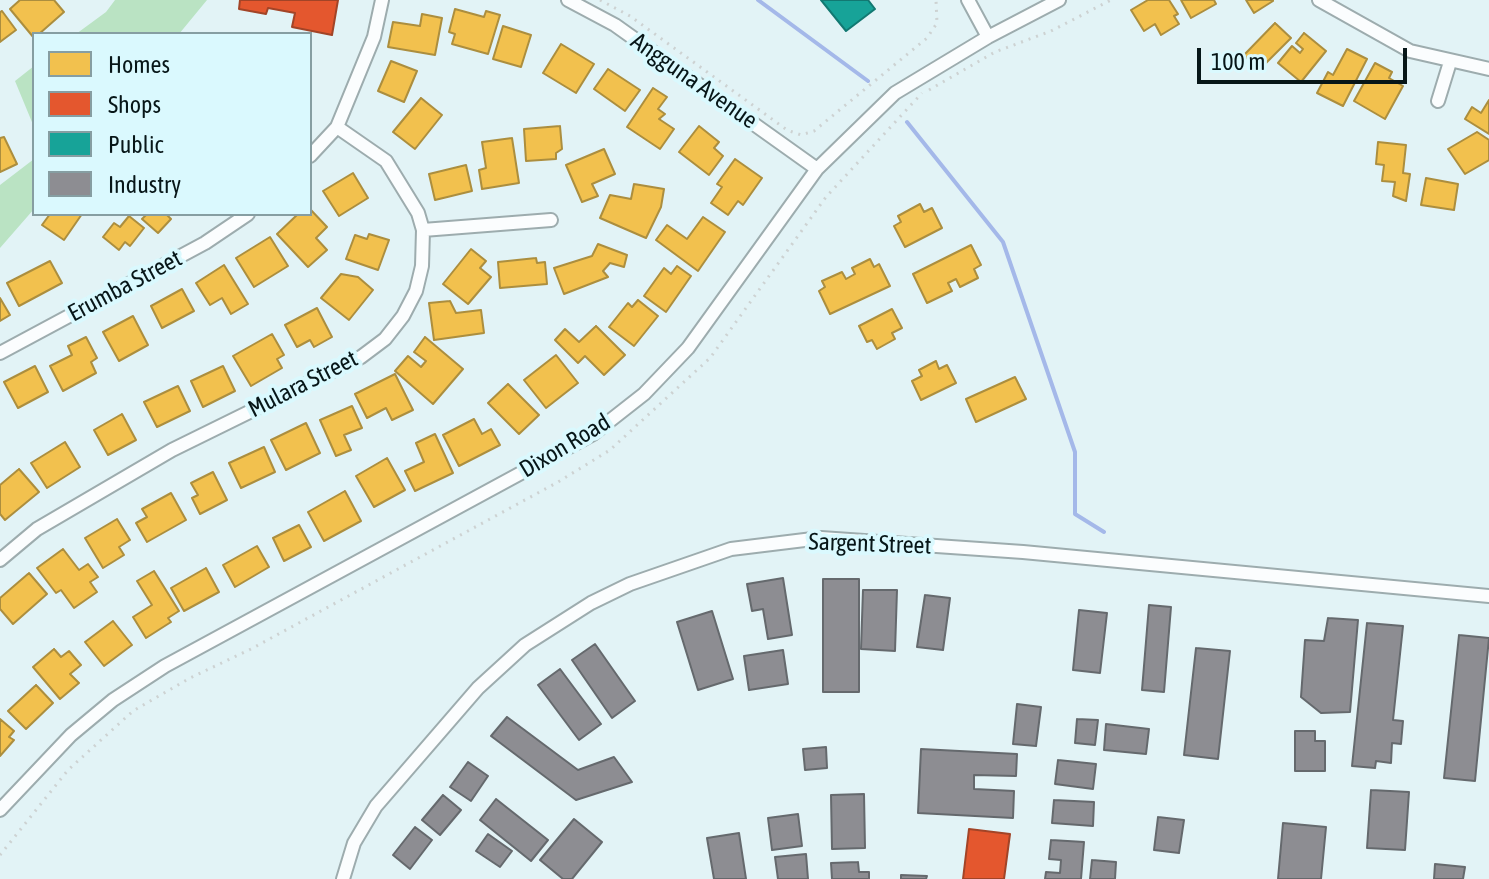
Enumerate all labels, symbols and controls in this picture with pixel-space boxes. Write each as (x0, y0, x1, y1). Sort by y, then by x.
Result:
street label: Angguna Avenue (625, 27, 763, 135)
legend (32, 32, 312, 216)
scale bar (1201, 32, 1411, 82)
text: 100 m (1211, 48, 1265, 75)
text: Homes (108, 51, 170, 78)
text: Shops (108, 91, 161, 118)
text: Public (108, 131, 164, 158)
text: Industry (108, 171, 181, 198)
street label: Erumba Street (63, 244, 187, 328)
street label: Mulara Street (243, 344, 363, 424)
street label: Dixon Road (515, 408, 615, 484)
street label: Sargent Street (808, 527, 932, 561)

